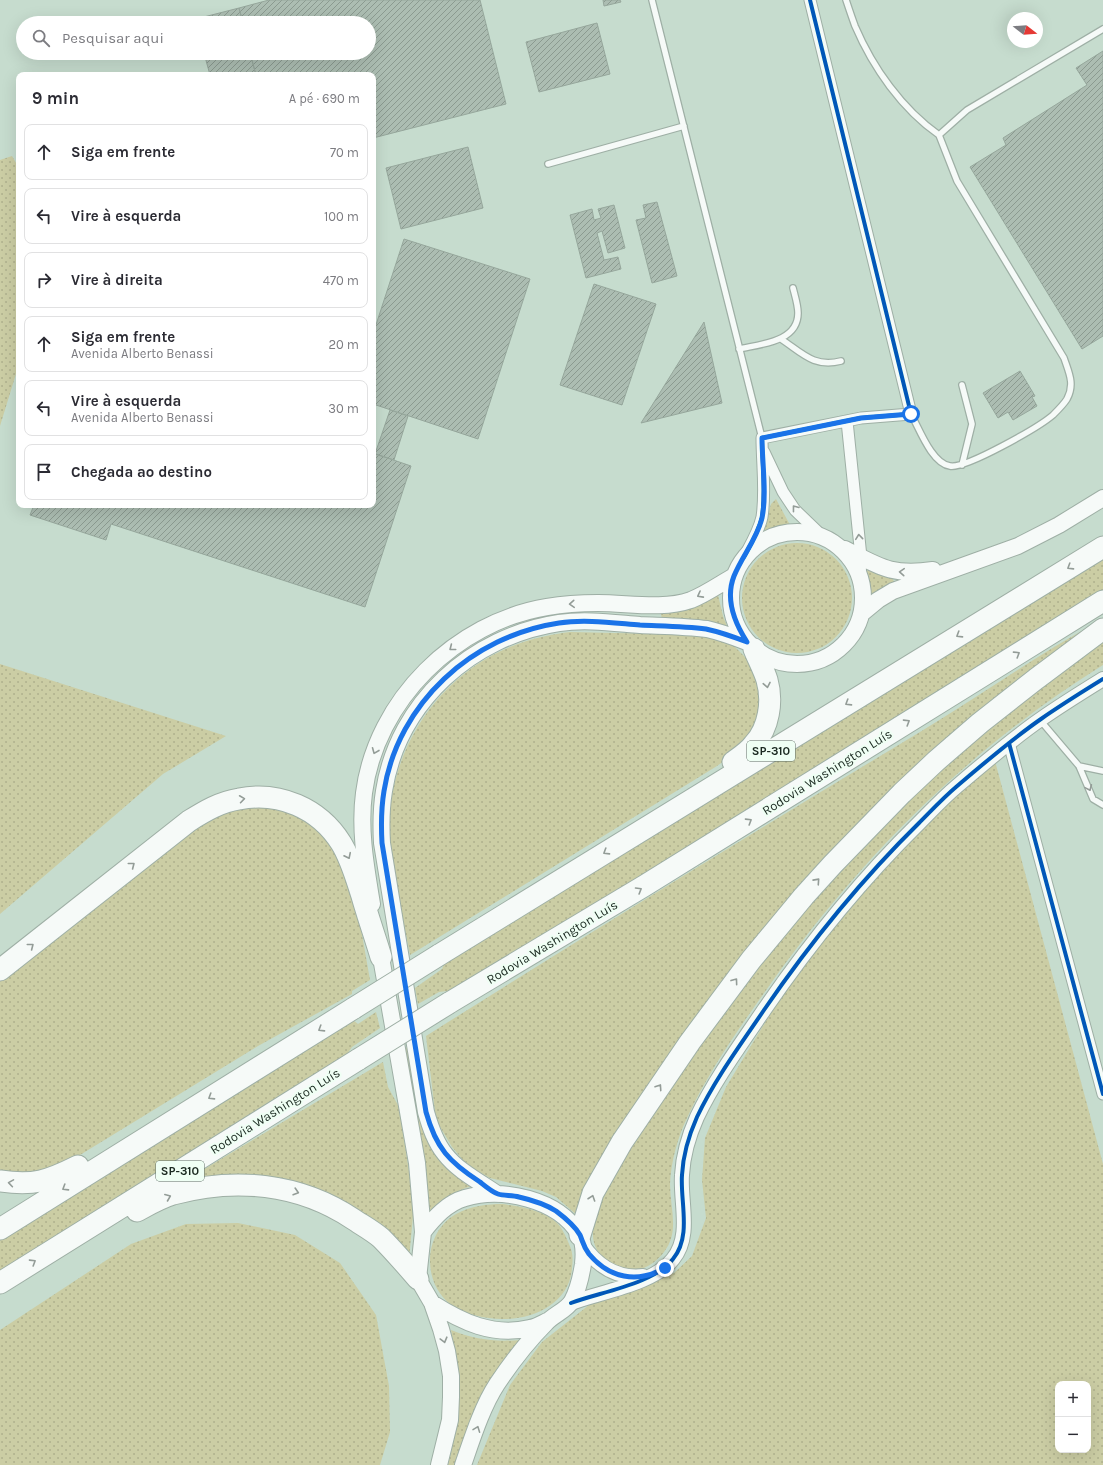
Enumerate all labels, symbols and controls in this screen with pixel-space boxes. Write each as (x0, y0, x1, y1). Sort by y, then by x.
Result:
north arrow (1007, 12, 1043, 48)
search box (16, 16, 376, 60)
icon: search (30, 27, 52, 49)
text: Pesquisar aqui (62, 29, 164, 47)
text: 9 min (32, 88, 79, 108)
text: A pé · 690 m (289, 91, 360, 106)
icon: ahead (33, 141, 55, 163)
text: Siga em frente (71, 143, 175, 161)
text: 70 m (330, 145, 359, 160)
icon: left (33, 205, 55, 227)
text: Vire à esquerda (71, 207, 181, 225)
text: 100 m (324, 209, 359, 224)
icon: right (33, 269, 55, 291)
text: Vire à direita (71, 271, 163, 289)
text: 470 m (323, 273, 359, 288)
text: Siga em frente (71, 328, 175, 346)
icon: ahead (33, 333, 55, 355)
text: 20 m (329, 337, 359, 352)
text: Avenida Alberto Benassi (71, 346, 214, 361)
text: Vire à esquerda (71, 392, 181, 410)
icon: left (33, 397, 55, 419)
text: 30 m (328, 401, 359, 416)
route start (902, 405, 920, 423)
text: Avenida Alberto Benassi (71, 410, 214, 425)
icon: arrive (33, 461, 55, 483)
text: Chegada ao destino (71, 463, 212, 481)
one-way arrow (792, 506, 799, 513)
one-way arrow (854, 534, 863, 540)
one-way arrow (1067, 562, 1074, 570)
one-way arrow (899, 567, 905, 576)
one-way arrow (697, 591, 704, 598)
one-way arrow (569, 599, 575, 608)
one-way arrow (956, 630, 963, 638)
one-way arrow (449, 644, 456, 651)
one-way arrow (1013, 651, 1020, 658)
one-way arrow (763, 682, 771, 689)
one-way arrow (845, 698, 852, 706)
one-way arrow (903, 719, 910, 727)
street label: Rodovia Washington Luís (759, 726, 895, 818)
road number: SP-310 (747, 741, 795, 761)
one-way arrow (371, 747, 379, 754)
one-way arrow (1084, 784, 1092, 791)
one-way arrow (239, 795, 245, 804)
one-way arrow (745, 818, 752, 825)
one-way arrow (603, 847, 610, 855)
one-way arrow (343, 852, 350, 860)
one-way arrow (128, 863, 135, 870)
one-way arrow (813, 878, 820, 886)
one-way arrow (635, 887, 642, 894)
street label: Rodovia Washington Luís (484, 897, 620, 987)
one-way arrow (26, 943, 33, 950)
one-way arrow (730, 979, 737, 986)
one-way arrow (318, 1024, 325, 1032)
street label: Rodovia Washington Luís (207, 1065, 343, 1157)
one-way arrow (654, 1084, 662, 1091)
one-way arrow (208, 1093, 215, 1100)
road number: SP-310 (156, 1161, 204, 1181)
one-way arrow (8, 1179, 14, 1188)
one-way arrow (62, 1184, 69, 1191)
one-way arrow (292, 1187, 299, 1196)
one-way arrow (164, 1193, 171, 1201)
one-way arrow (587, 1194, 595, 1201)
one-way arrow (29, 1259, 36, 1267)
route end (656, 1259, 674, 1277)
one-way arrow (439, 1336, 448, 1343)
map controls (1055, 1381, 1091, 1453)
button: + (1055, 1381, 1091, 1417)
button: − (1055, 1417, 1091, 1453)
one-way arrow (472, 1425, 480, 1432)

